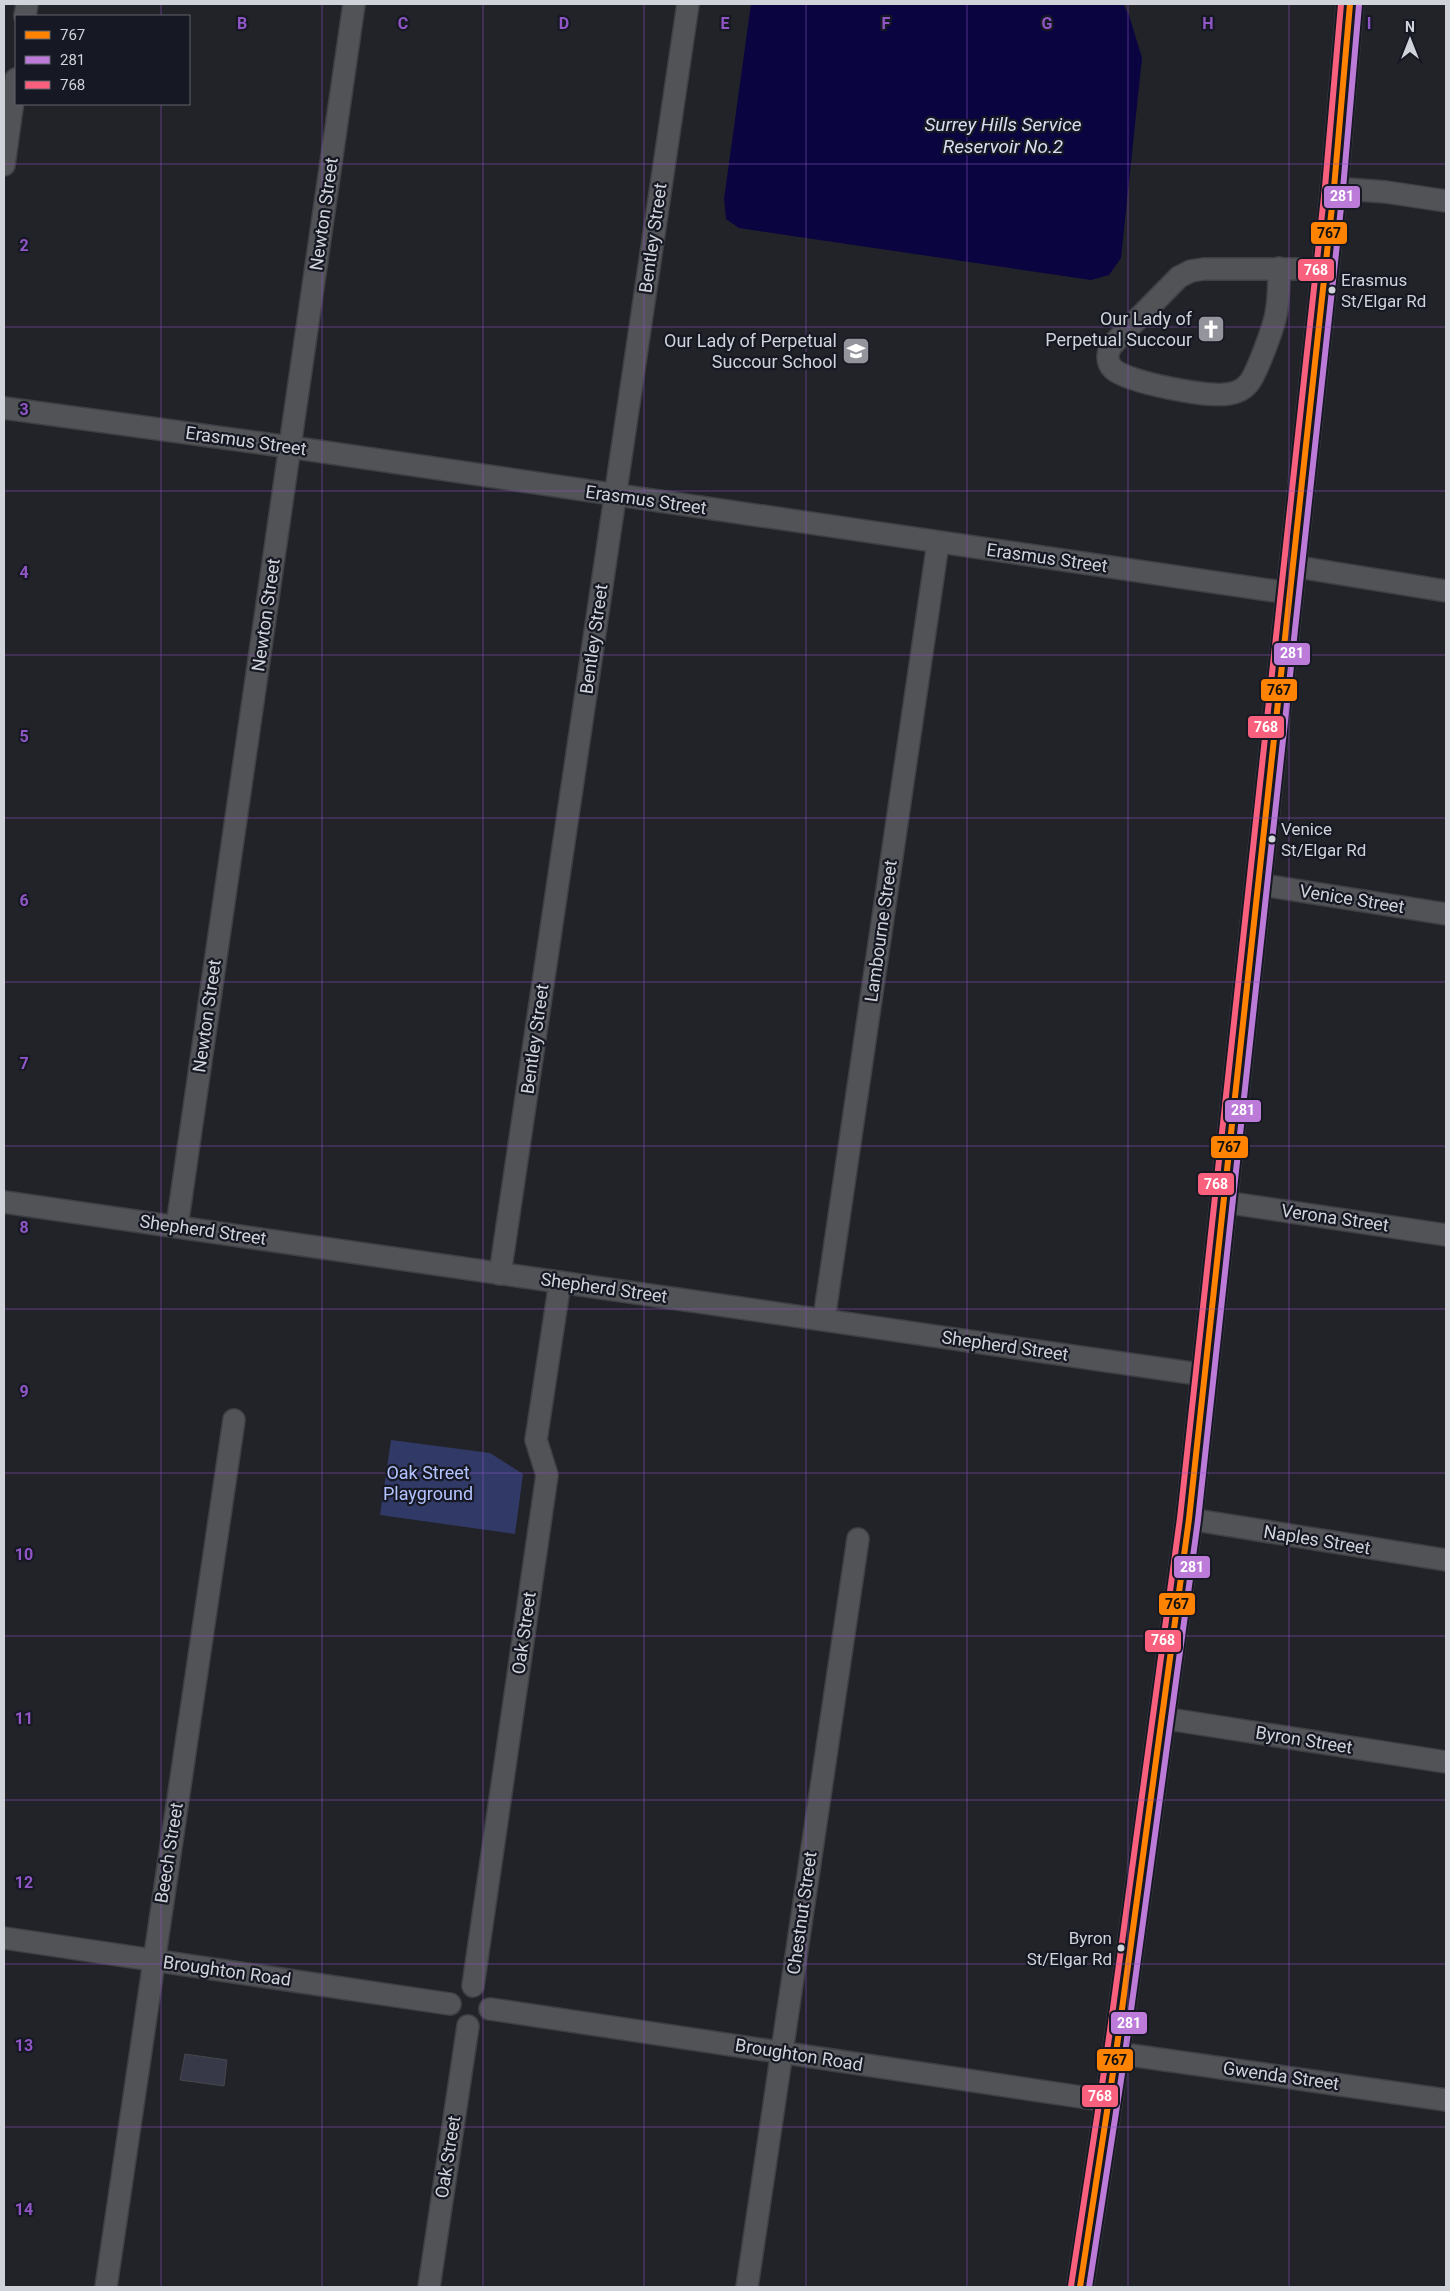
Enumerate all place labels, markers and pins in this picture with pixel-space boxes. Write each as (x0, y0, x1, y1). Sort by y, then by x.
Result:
place label: Erasmus St/Elgar Rd (1341, 270, 1426, 311)
marker: Erasmus St/Elgar Rd (1327, 285, 1337, 295)
place label: Our Lady of Perpetual Succour (1045, 308, 1193, 350)
church icon: Our Lady of Perpetual Succour (1196, 314, 1226, 344)
place label: Our Lady of Perpetual Succour School (664, 330, 837, 372)
school or university icon: Our Lady of Perpetual Succour School (841, 336, 871, 366)
place label: Venice St/Elgar Rd (1281, 819, 1366, 860)
marker: Venice St/Elgar Rd (1267, 834, 1277, 844)
place label: Byron St/Elgar Rd (1027, 1928, 1112, 1969)
marker: Byron St/Elgar Rd (1116, 1943, 1126, 1953)

